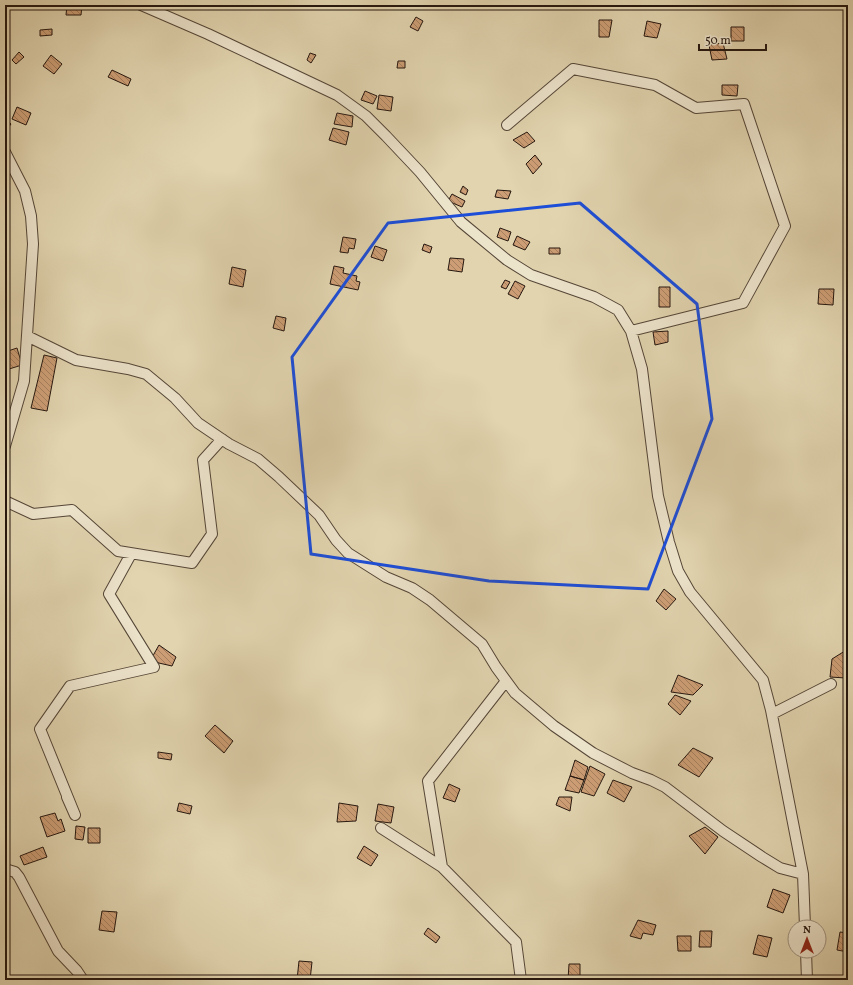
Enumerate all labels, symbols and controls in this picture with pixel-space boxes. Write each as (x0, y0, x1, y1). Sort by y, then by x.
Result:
scale bar (699, 26, 766, 52)
text: 50 m (705, 33, 731, 49)
north arrow (787, 919, 827, 959)
text: N (803, 923, 811, 938)

